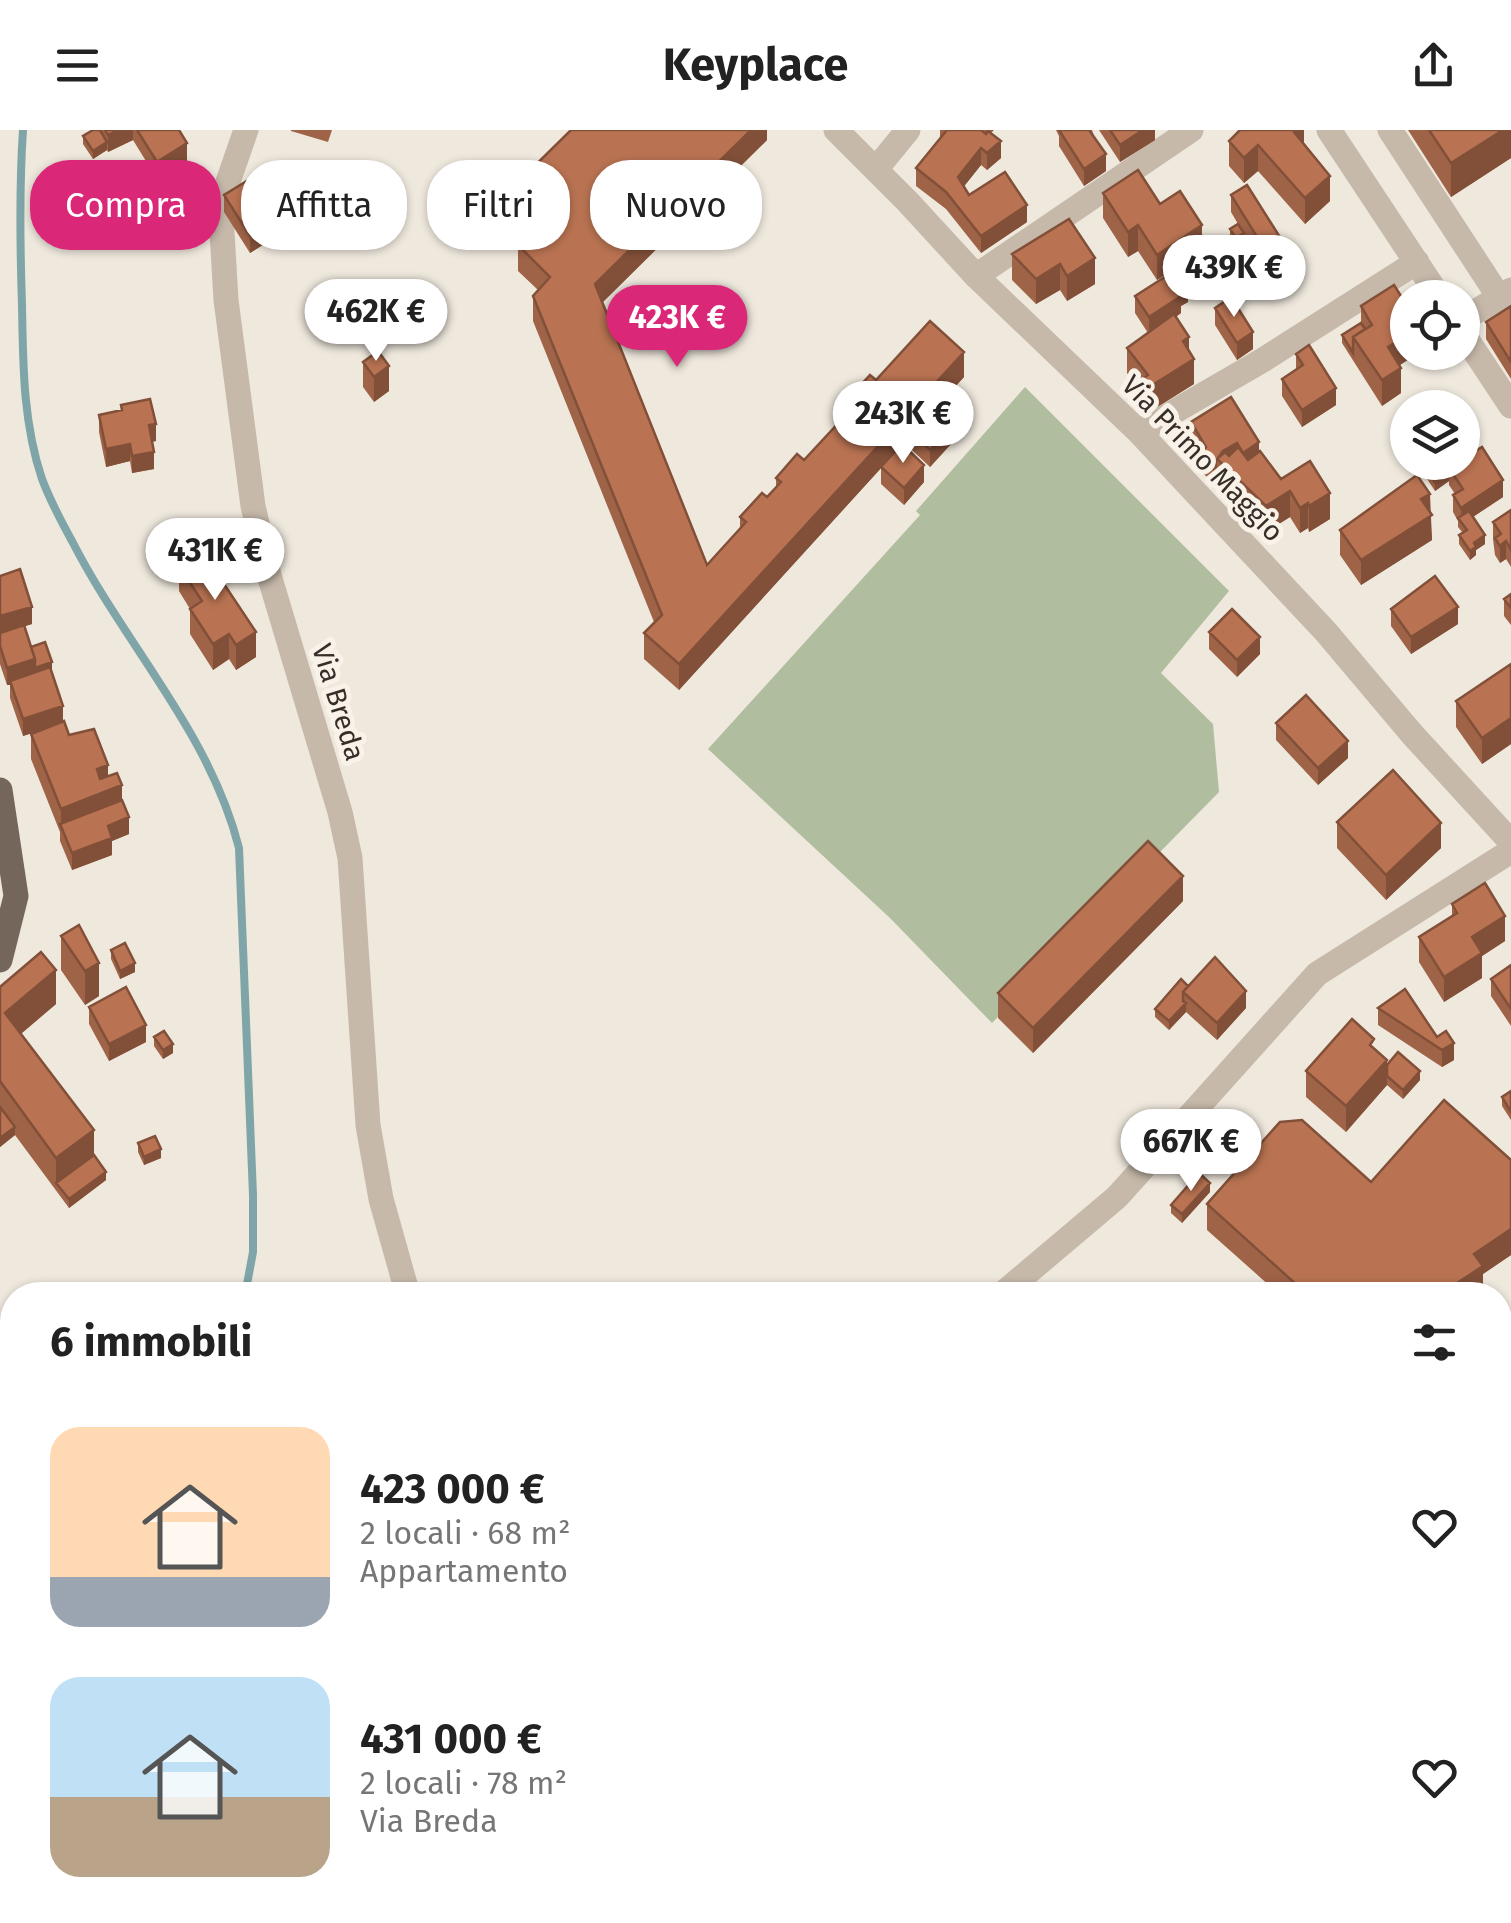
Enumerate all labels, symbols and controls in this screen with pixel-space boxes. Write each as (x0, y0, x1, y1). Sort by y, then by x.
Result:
icon: menu (50, 38, 105, 93)
text: Keyplace (663, 38, 848, 92)
icon: share (1406, 38, 1461, 93)
chip: Compra (30, 160, 221, 250)
chip: Affitta (241, 160, 407, 250)
chip: Filtri (427, 160, 570, 250)
chip: Nuovo (590, 160, 762, 250)
pin: 439K € (1153, 235, 1315, 320)
text: 439K € (1185, 248, 1283, 286)
pin: 462K € (295, 279, 457, 364)
map controls (1390, 280, 1480, 480)
button: locate (1390, 280, 1480, 370)
pin: 423K € (596, 285, 758, 370)
text: 462K € (327, 292, 425, 330)
text: 423K € (628, 298, 726, 336)
street label: Via Primo Maggio (1115, 368, 1290, 548)
pin: 243K € (822, 381, 984, 466)
button: layers (1390, 390, 1480, 480)
text: 243K € (855, 394, 951, 432)
pin: 431K € (134, 518, 296, 603)
text: 431K € (167, 531, 263, 569)
street label: Via Breda (305, 640, 372, 765)
pin: 667K € (1110, 1109, 1272, 1194)
text: 667K € (1142, 1122, 1240, 1160)
icon: filters (1407, 1315, 1462, 1370)
text: 6 immobili (50, 1317, 252, 1367)
text: 423 000 € (360, 1464, 545, 1514)
icon: home (130, 1467, 250, 1587)
icon: heart (1407, 1500, 1462, 1555)
text: 2 locali · 68 m² (360, 1514, 571, 1552)
text: Appartamento (360, 1552, 568, 1590)
text: 431 000 € (360, 1714, 542, 1764)
icon: home (130, 1717, 250, 1837)
icon: heart (1407, 1750, 1462, 1805)
text: 2 locali · 78 m² (360, 1764, 567, 1802)
text: Via Breda (360, 1802, 498, 1840)

